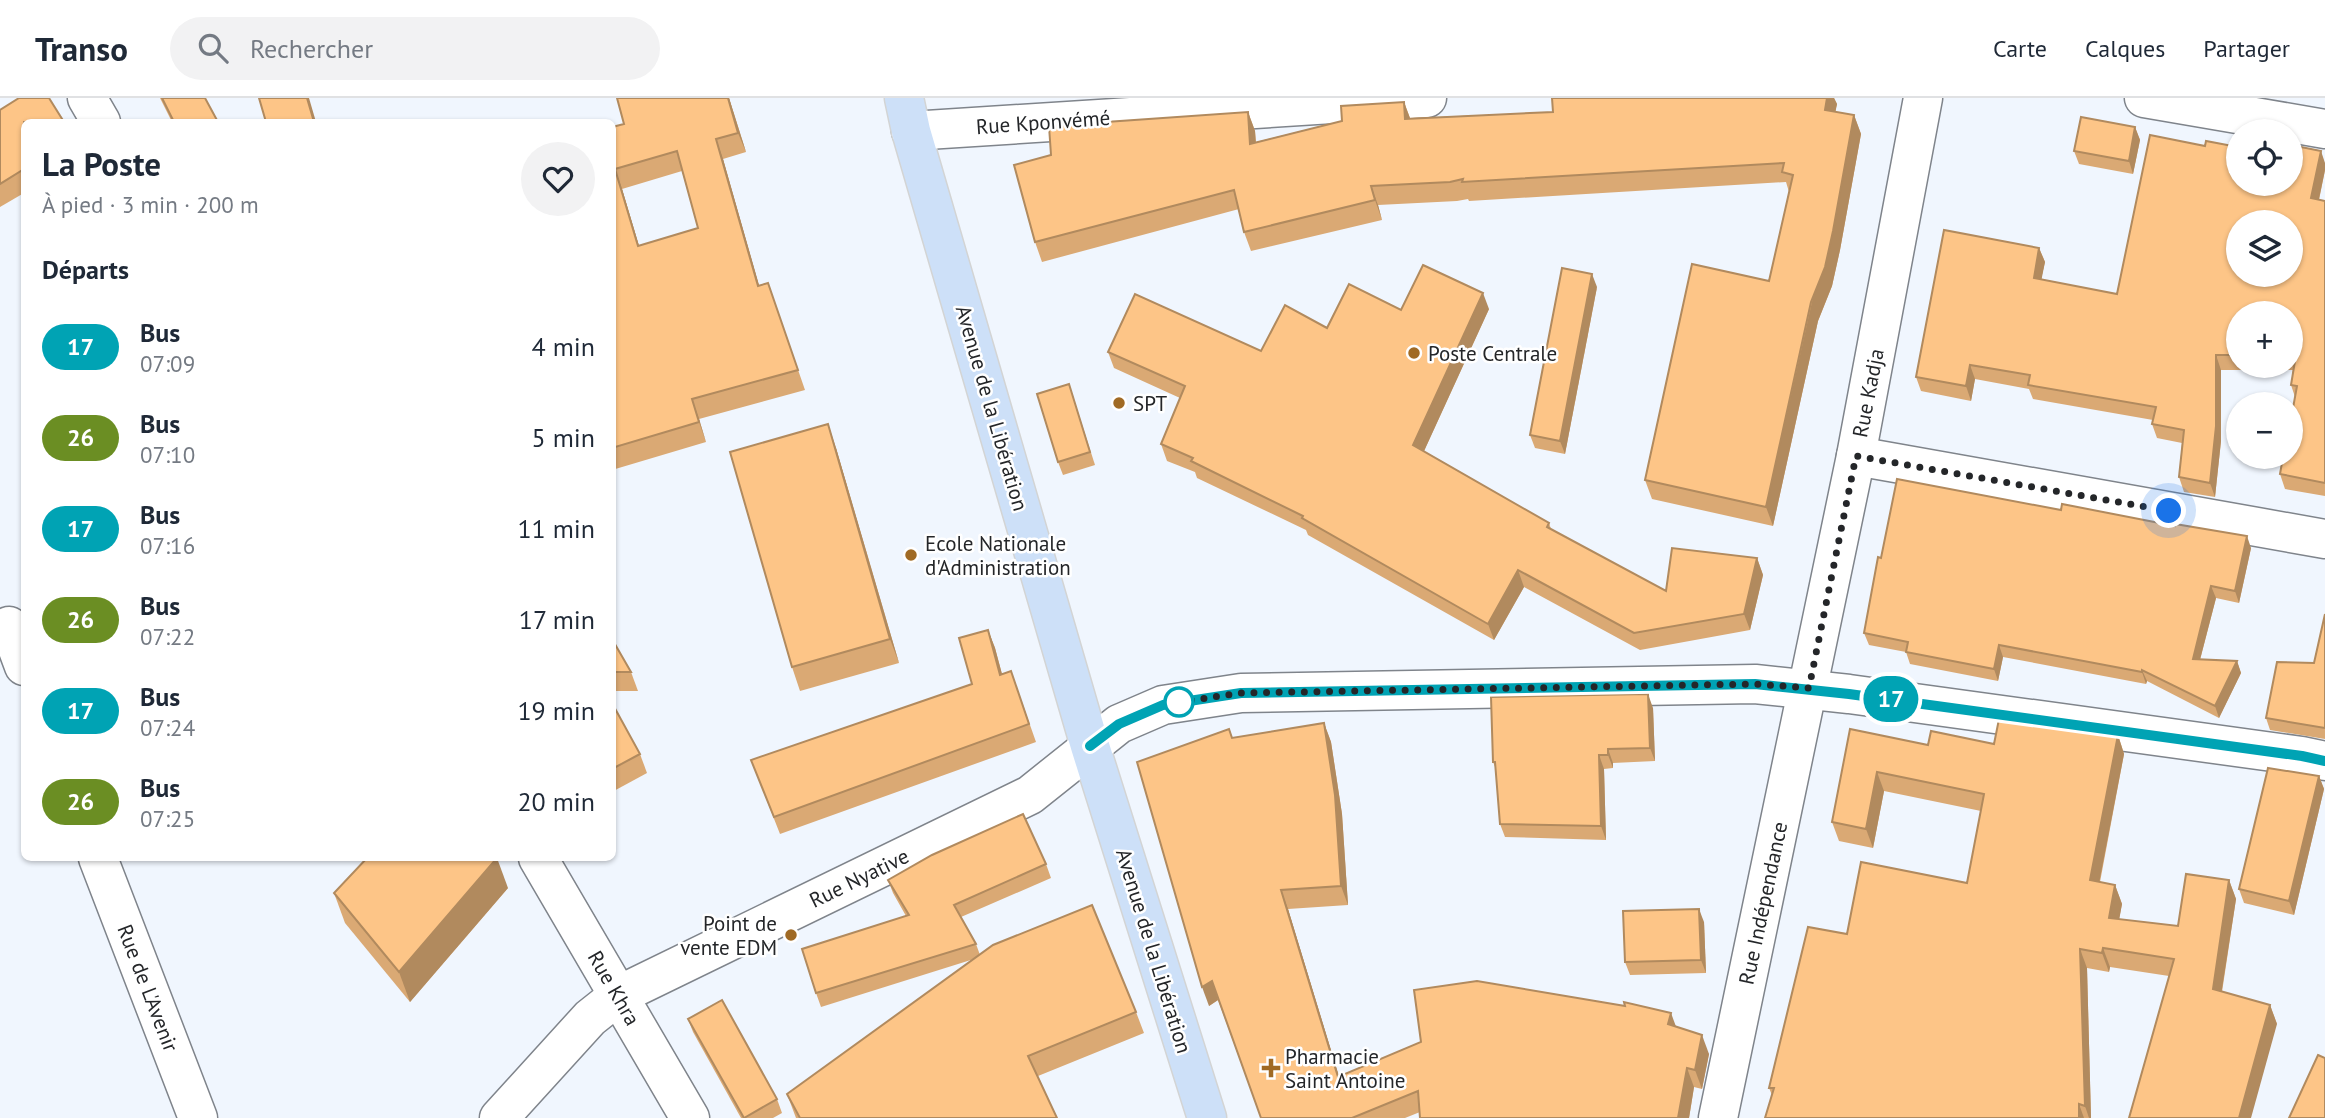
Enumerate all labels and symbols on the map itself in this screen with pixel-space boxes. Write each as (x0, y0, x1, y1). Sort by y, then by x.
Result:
street label: Rue Kponvémé (975, 104, 1111, 140)
street label: Avenue de la Libération (950, 302, 1034, 514)
place label: Poste Centrale (1428, 340, 1557, 367)
marker: Poste Centrale (1406, 345, 1422, 361)
street label: Rue Kadja (1846, 346, 1890, 440)
place label: SPT (1133, 390, 1168, 417)
marker: SPT (1111, 395, 1127, 411)
your location (2151, 493, 2186, 528)
place label: Ecole Nationale d'Administration (925, 530, 1071, 581)
marker: Ecole Nationale d'Administration (903, 547, 919, 563)
line badge: 17 (1860, 676, 1923, 722)
unlabelled marker (1164, 687, 1194, 717)
street label: Rue Indépendance (1733, 819, 1793, 987)
street label: Rue Nyative (805, 842, 913, 914)
street label: Avenue de la Libération (1110, 845, 1198, 1057)
place label: Point de vente EDM (680, 910, 777, 961)
street label: Rue de L'Avenir (111, 921, 185, 1055)
marker: Point de vente EDM (783, 927, 799, 943)
street label: Rue Khra (582, 946, 646, 1030)
place label: Pharmacie Saint Antoine (1285, 1043, 1405, 1094)
marker: Pharmacie Saint Antoine (1263, 1060, 1279, 1076)

